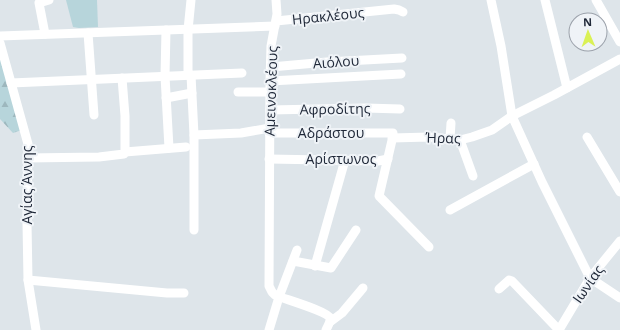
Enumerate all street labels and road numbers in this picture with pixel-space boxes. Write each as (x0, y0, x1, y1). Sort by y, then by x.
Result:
street label: Ηρακλέους (291, 2, 365, 29)
street label: Αμεινοκλέους (259, 45, 282, 136)
street label: Αιόλου (312, 50, 360, 73)
street label: Αφροδίτης (299, 98, 371, 119)
street label: Αδράστου (298, 123, 364, 142)
street label: Ήρας (424, 127, 461, 148)
street label: Αγίας Άννης (17, 145, 36, 225)
street label: Αρίστωνος (306, 149, 377, 168)
street label: Ιωνίας (568, 261, 608, 307)

